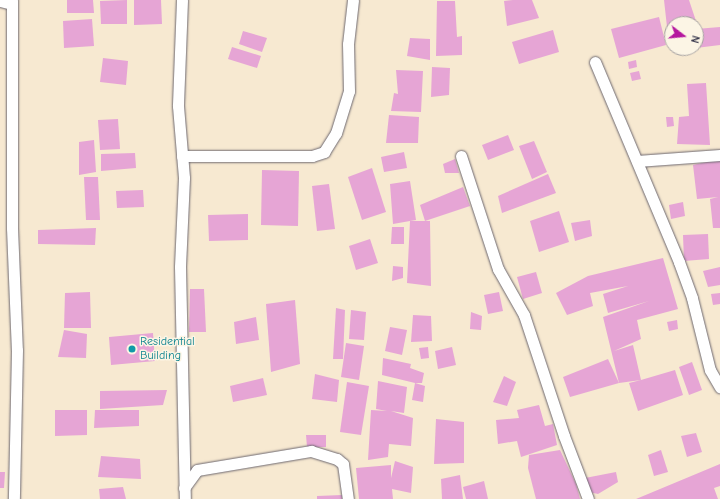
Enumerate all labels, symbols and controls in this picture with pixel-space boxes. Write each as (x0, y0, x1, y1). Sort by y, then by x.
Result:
north arrow (664, 16, 704, 56)
text: N (688, 34, 702, 44)
place label: Residential Building (140, 335, 195, 363)
marker: Residential Building (127, 344, 137, 354)

